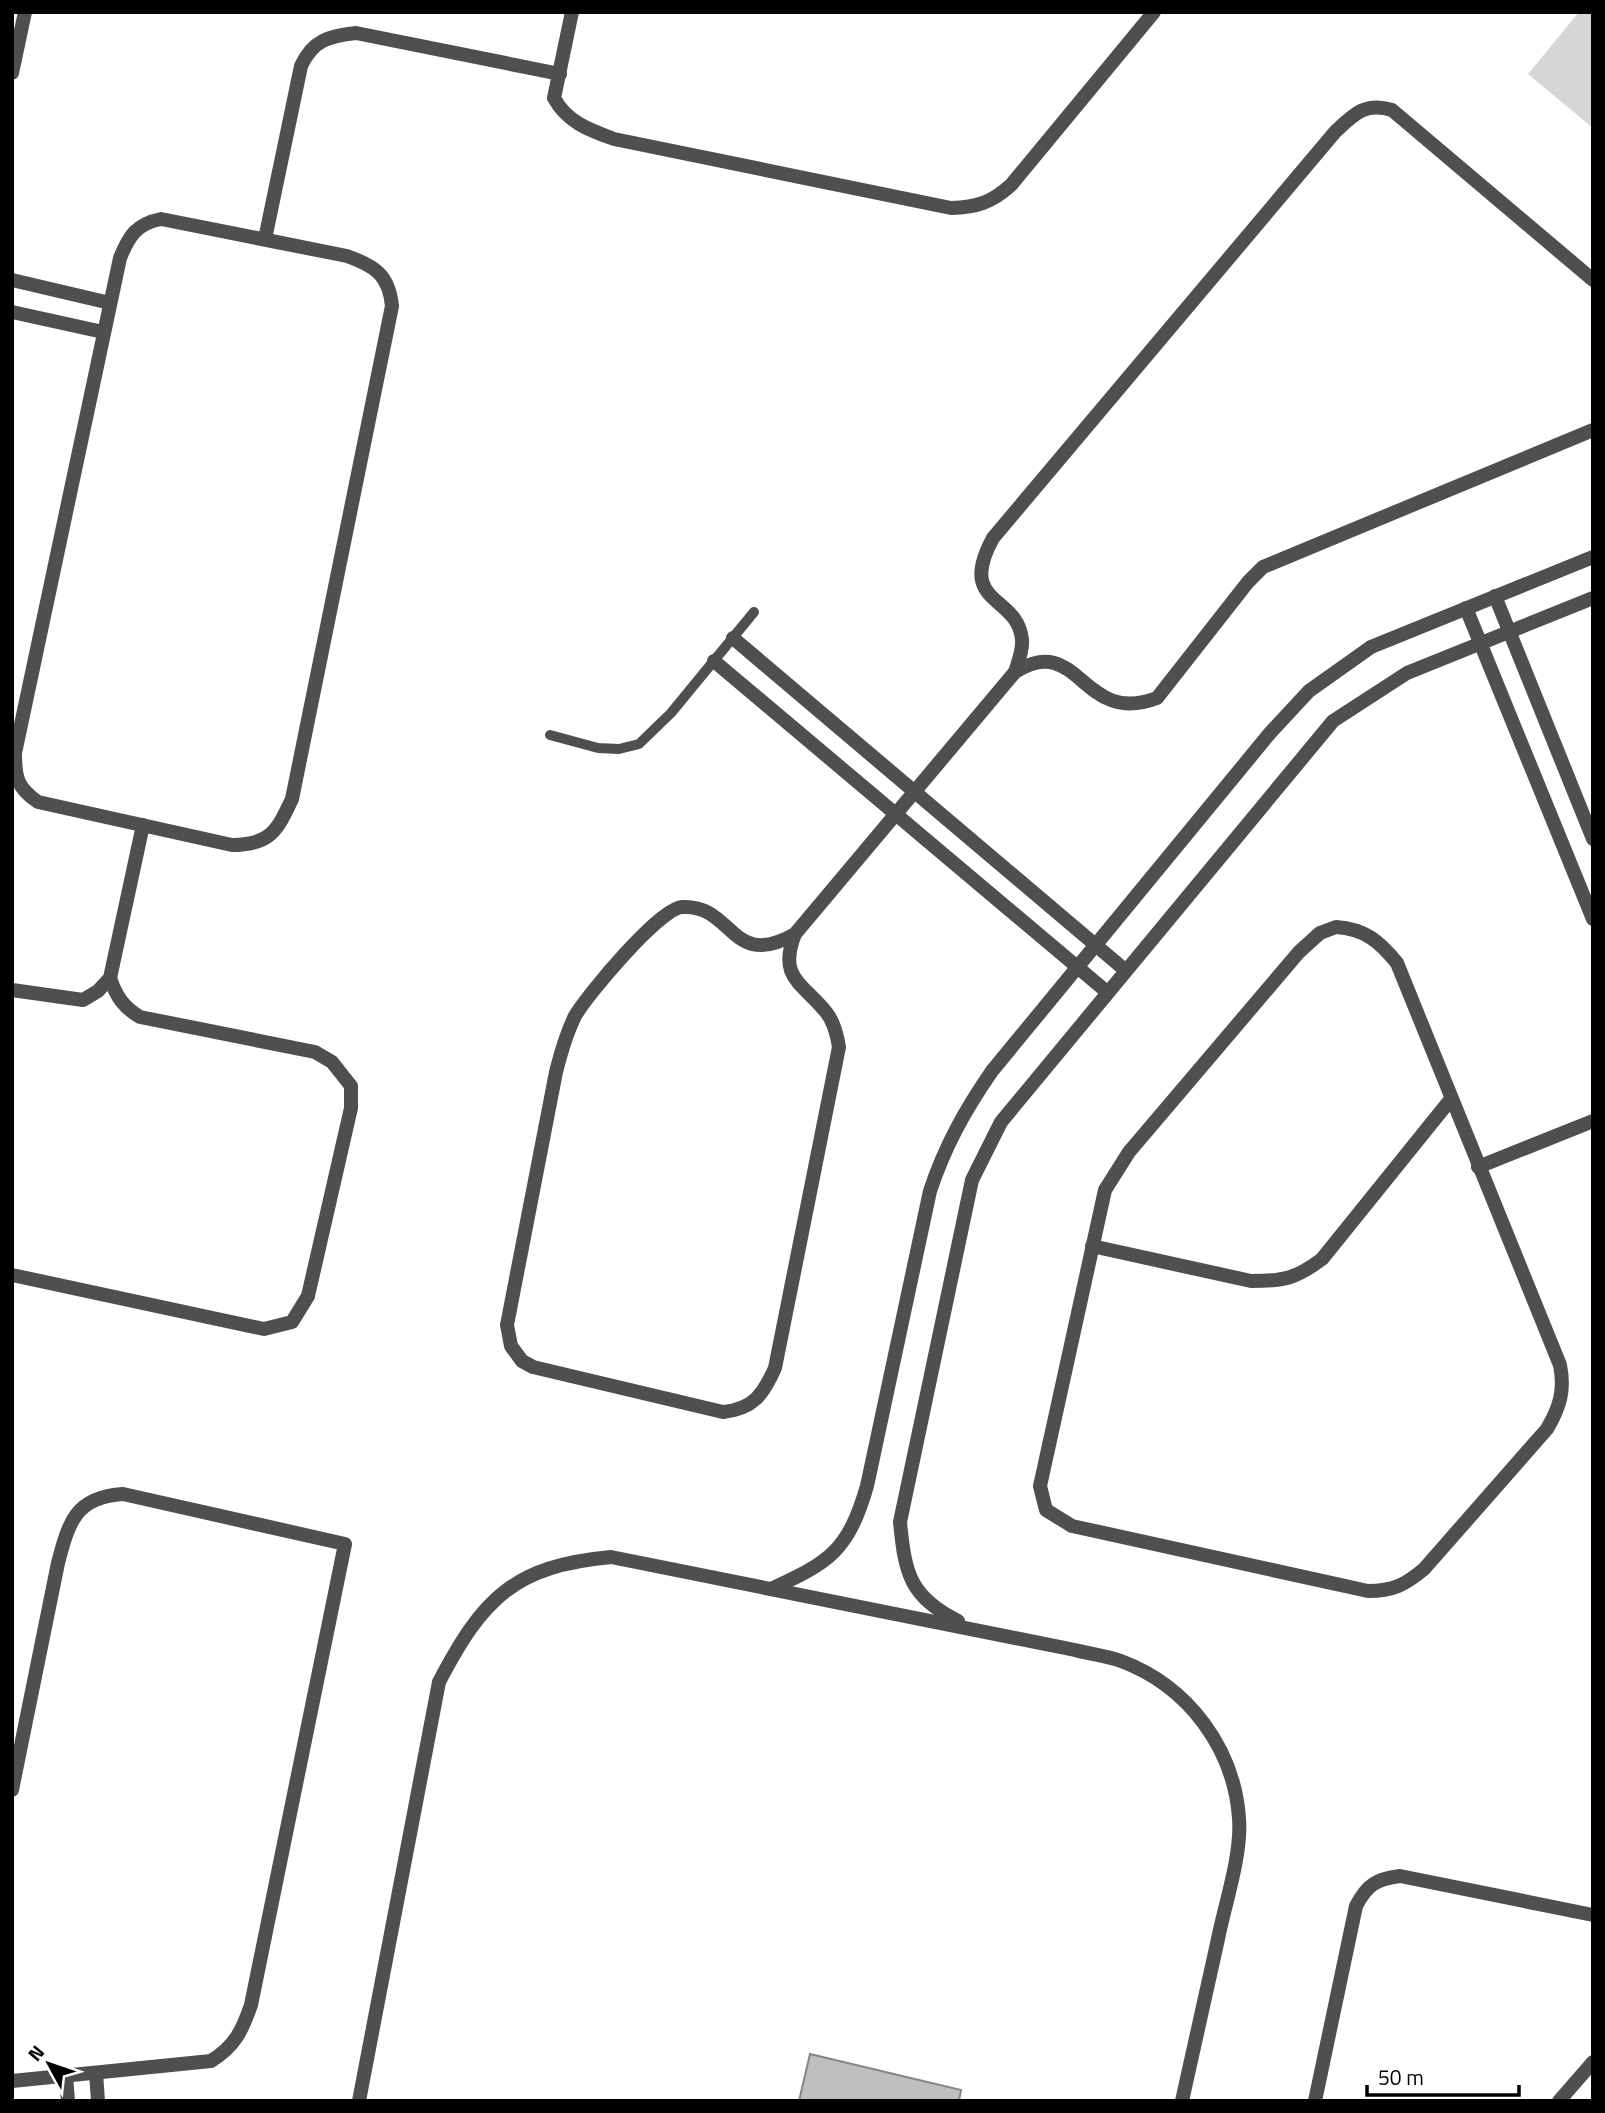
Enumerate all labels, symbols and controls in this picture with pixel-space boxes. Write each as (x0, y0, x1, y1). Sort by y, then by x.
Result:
north arrow (14, 2029, 84, 2099)
text: N (20, 2038, 51, 2067)
scale bar (1367, 2054, 1519, 2098)
text: 50 m (1378, 2061, 1424, 2093)

